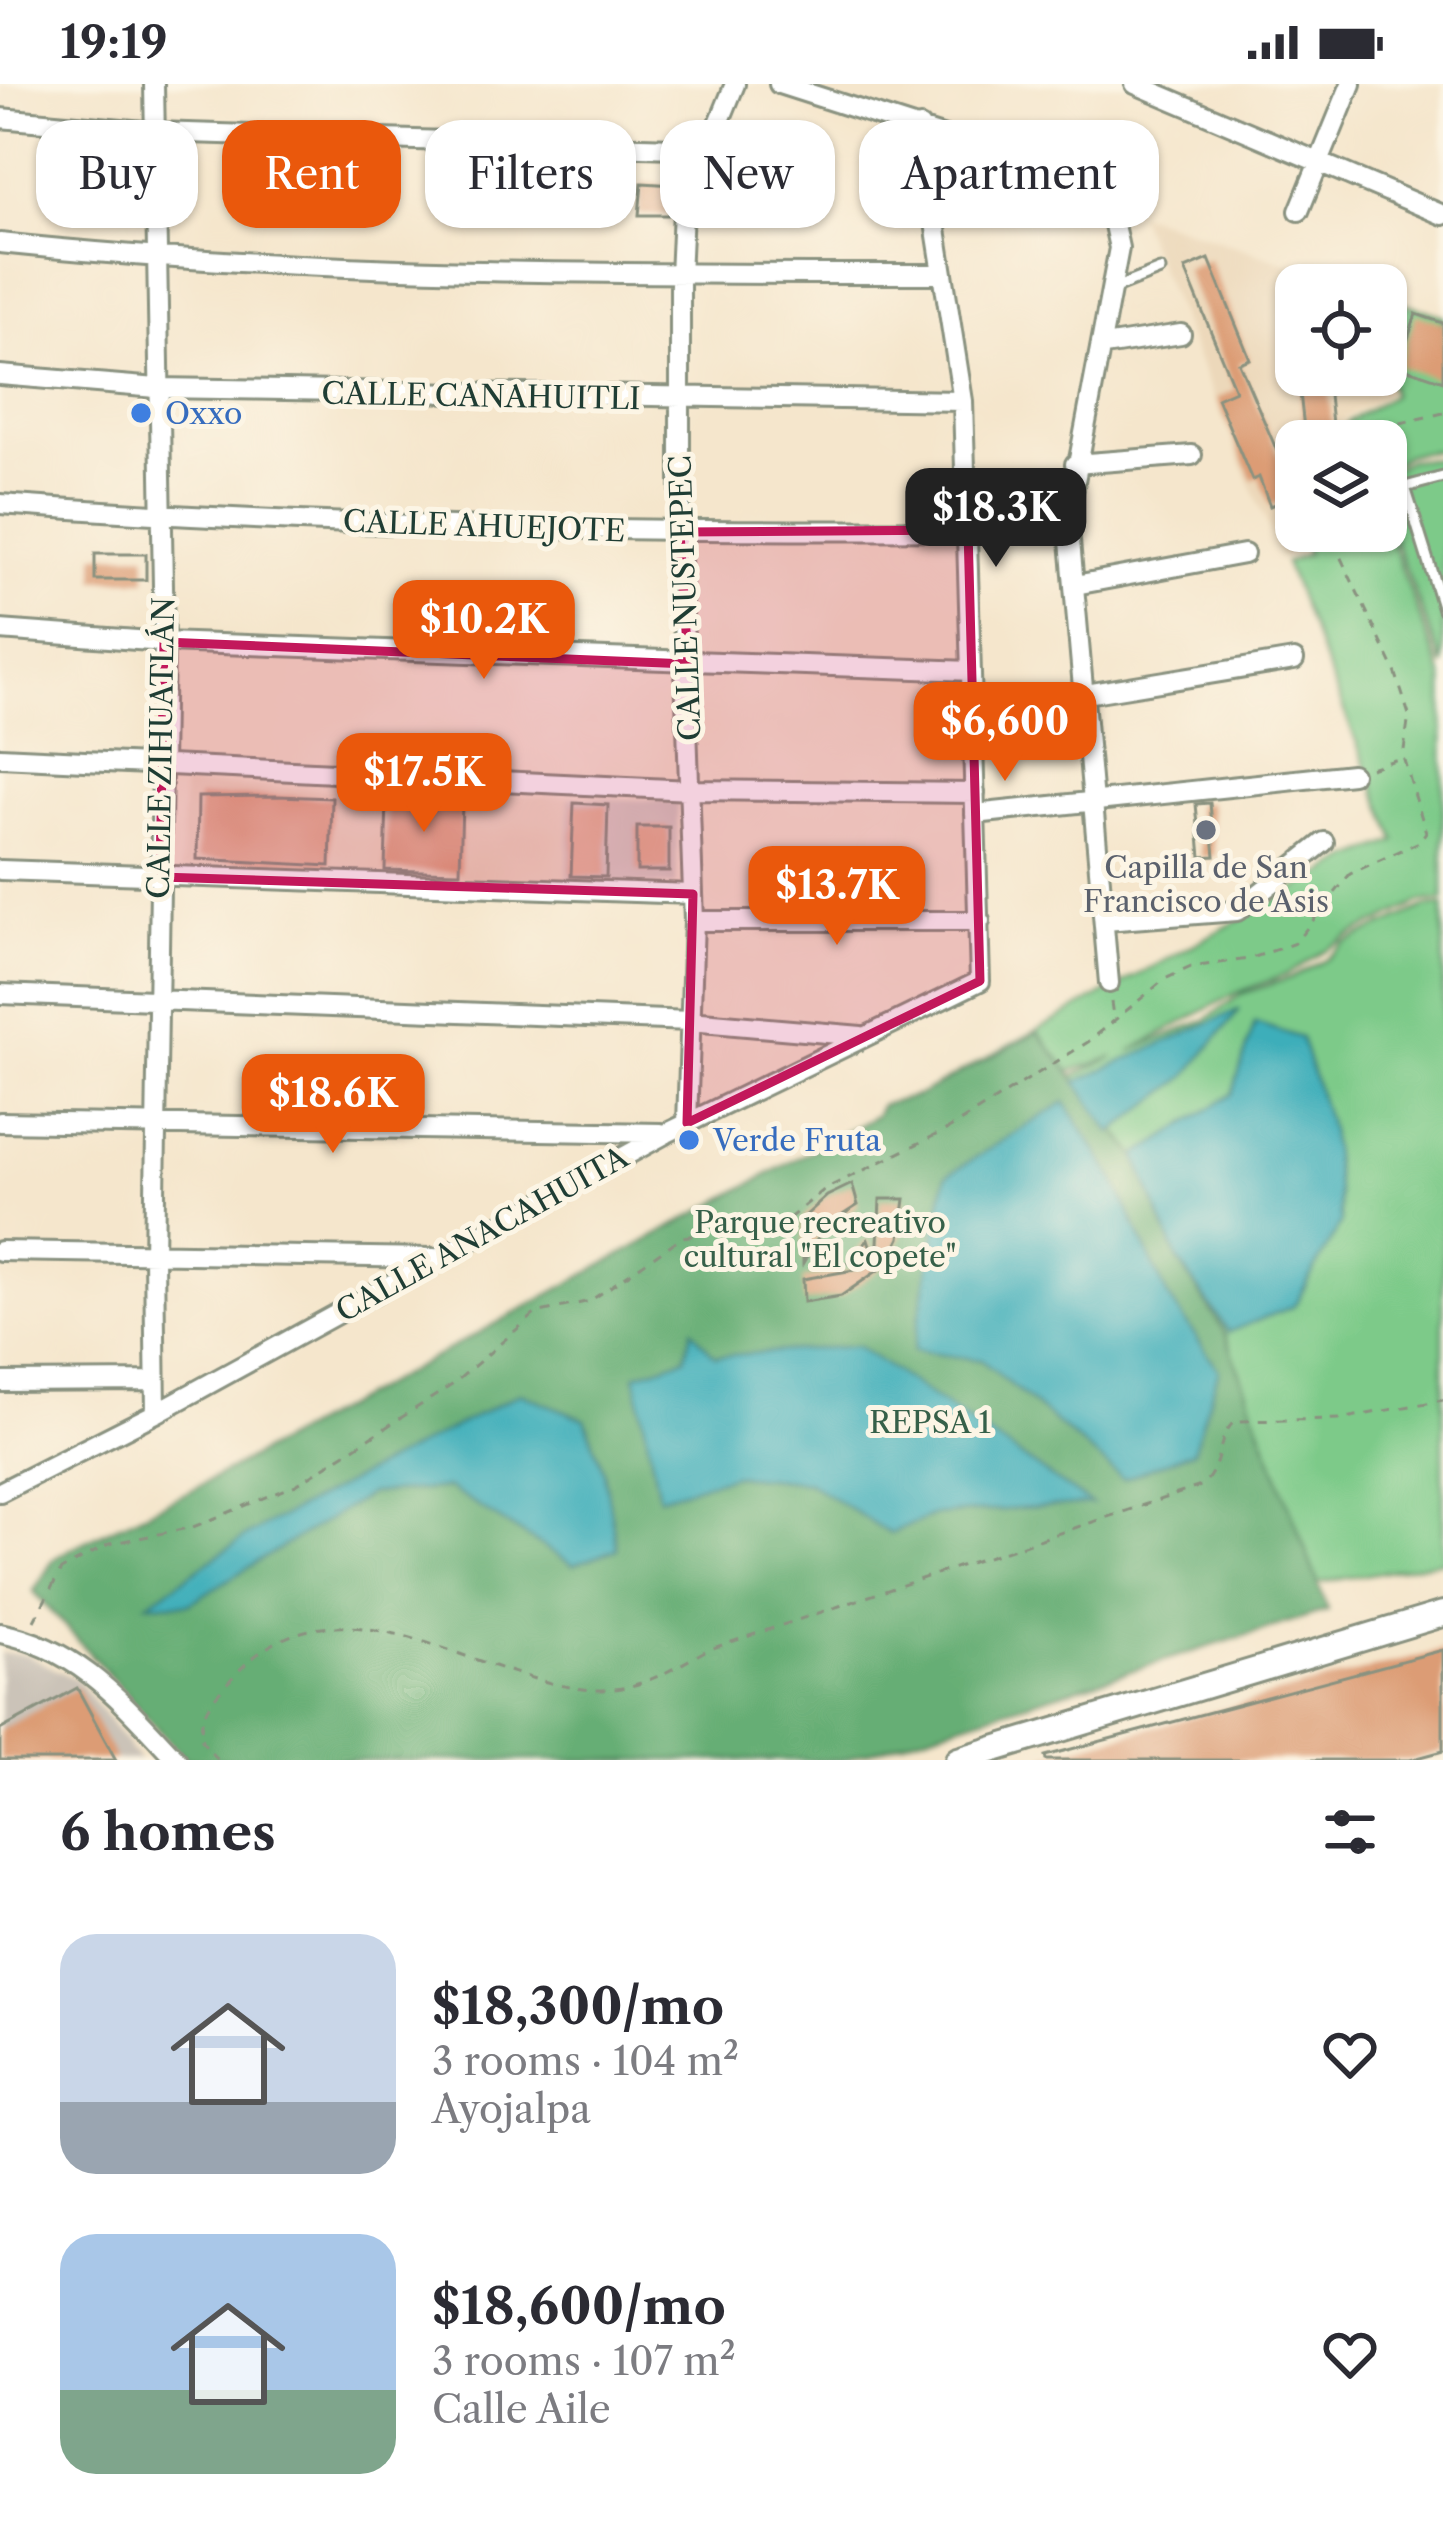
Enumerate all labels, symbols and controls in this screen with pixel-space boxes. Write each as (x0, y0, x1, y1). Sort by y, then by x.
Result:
text: 19:19 (60, 14, 168, 70)
chip: Buy (36, 120, 198, 228)
chip: Rent (222, 120, 401, 228)
chip: Filters (425, 120, 636, 228)
chip: New (660, 120, 835, 228)
chip: Apartment (859, 120, 1159, 228)
map controls (1275, 264, 1407, 552)
button: locate (1275, 264, 1407, 396)
street label: CALLE CANAHUITLI (321, 375, 641, 417)
place label: Oxxo (165, 395, 242, 432)
marker: Oxxo (128, 400, 154, 426)
button: layers (1275, 420, 1407, 552)
street label: CALLE NUSTEPEC (662, 455, 708, 741)
pin: $18.3K (898, 468, 1094, 570)
text: $18.3K (932, 483, 1060, 531)
street label: CALLE AHUEJOTE (342, 503, 626, 549)
pin: $10.2K (386, 580, 582, 682)
text: $10.2K (420, 595, 548, 643)
street label: CALLE ZIHUATLÁN (140, 597, 182, 899)
pin: $6,600 (907, 682, 1103, 784)
text: $6,600 (941, 697, 1069, 745)
pin: $17.5K (326, 733, 522, 835)
text: $17.5K (363, 748, 485, 796)
marker: Capilla de San Francisco de Asis (1193, 817, 1219, 843)
pin: $13.7K (739, 846, 935, 948)
place label: Capilla de San Francisco de Asis (1083, 849, 1329, 920)
text: $13.7K (775, 861, 899, 909)
pin: $18.6K (235, 1054, 431, 1156)
text: $18.6K (269, 1069, 397, 1117)
place label: Verde Fruta (712, 1122, 881, 1159)
marker: Verde Fruta (676, 1127, 702, 1153)
street label: CALLE ANACAHUITA (329, 1138, 635, 1330)
park label: Parque recreativo cultural "El copete" (683, 1204, 957, 1275)
park label: REPSA 1 (869, 1404, 991, 1441)
icon: filters (1317, 1799, 1383, 1865)
text: 6 homes (60, 1801, 276, 1863)
text: $18,300/mo (432, 1975, 724, 2037)
icon: home (156, 1982, 300, 2126)
icon: heart (1317, 2021, 1383, 2087)
text: 3 rooms · 104 m² (432, 2037, 739, 2085)
text: Ayojalpa (432, 2085, 591, 2133)
text: $18,600/mo (432, 2275, 726, 2337)
icon: home (156, 2282, 300, 2426)
icon: heart (1317, 2321, 1383, 2387)
text: 3 rooms · 107 m² (432, 2337, 736, 2385)
text: Calle Aile (432, 2385, 611, 2433)

